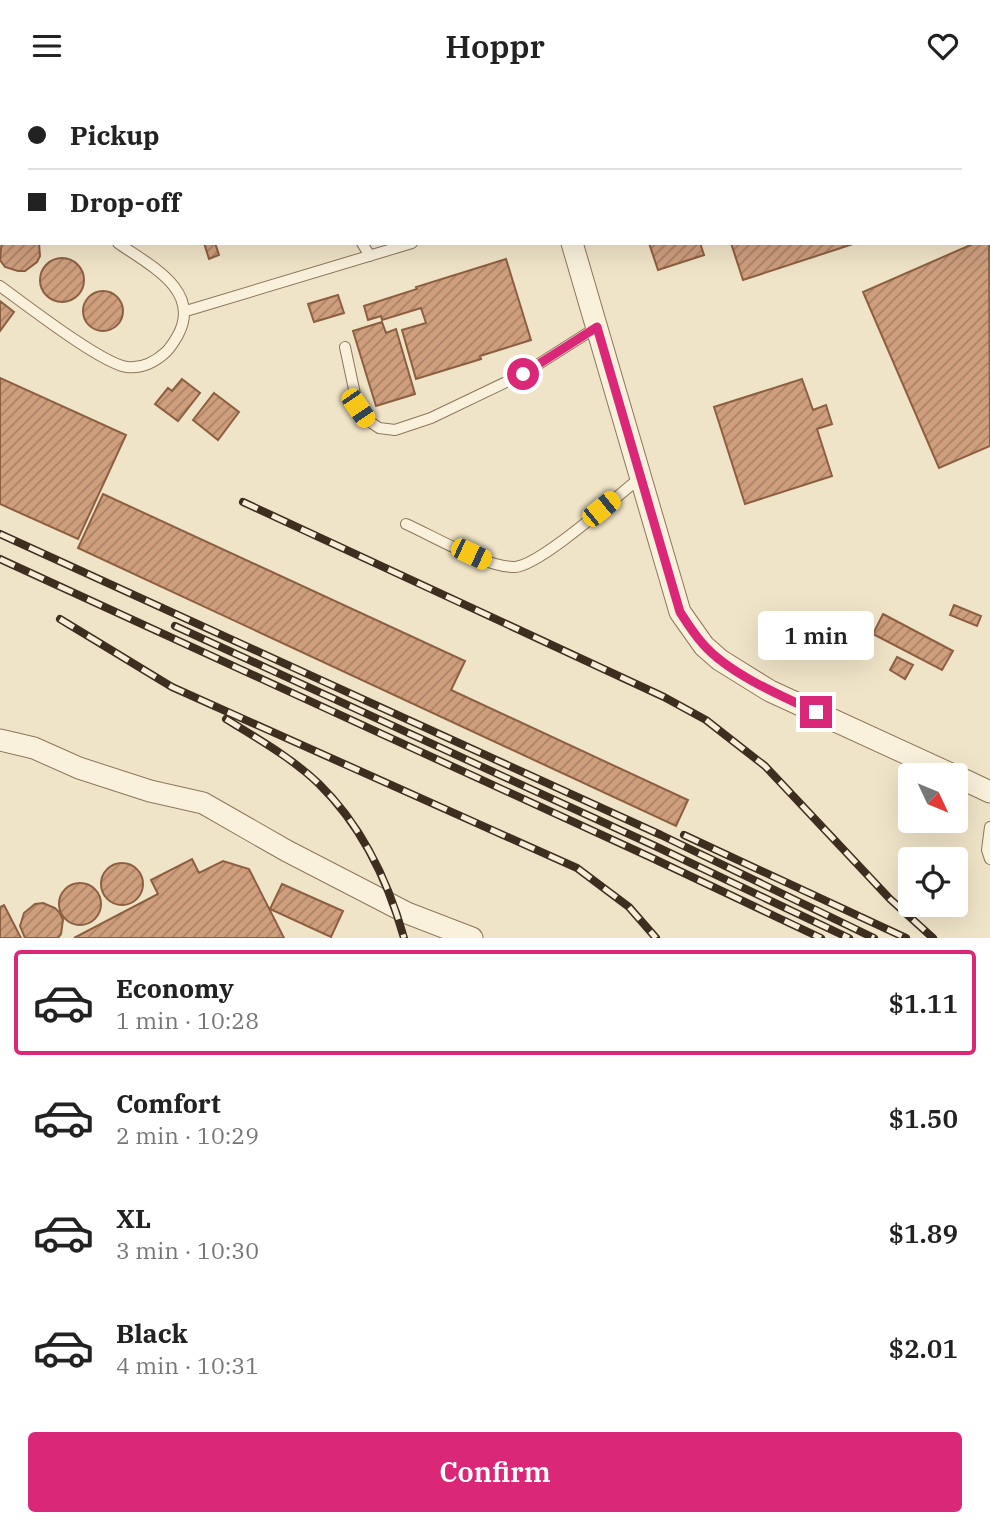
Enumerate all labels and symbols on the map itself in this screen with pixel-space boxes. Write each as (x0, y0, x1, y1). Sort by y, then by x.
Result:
route start (507, 358, 539, 390)
car (338, 385, 379, 431)
car (579, 488, 624, 530)
car (448, 536, 495, 572)
callout: 1 min (758, 611, 874, 659)
route end (800, 696, 832, 728)
north arrow (898, 763, 968, 833)

